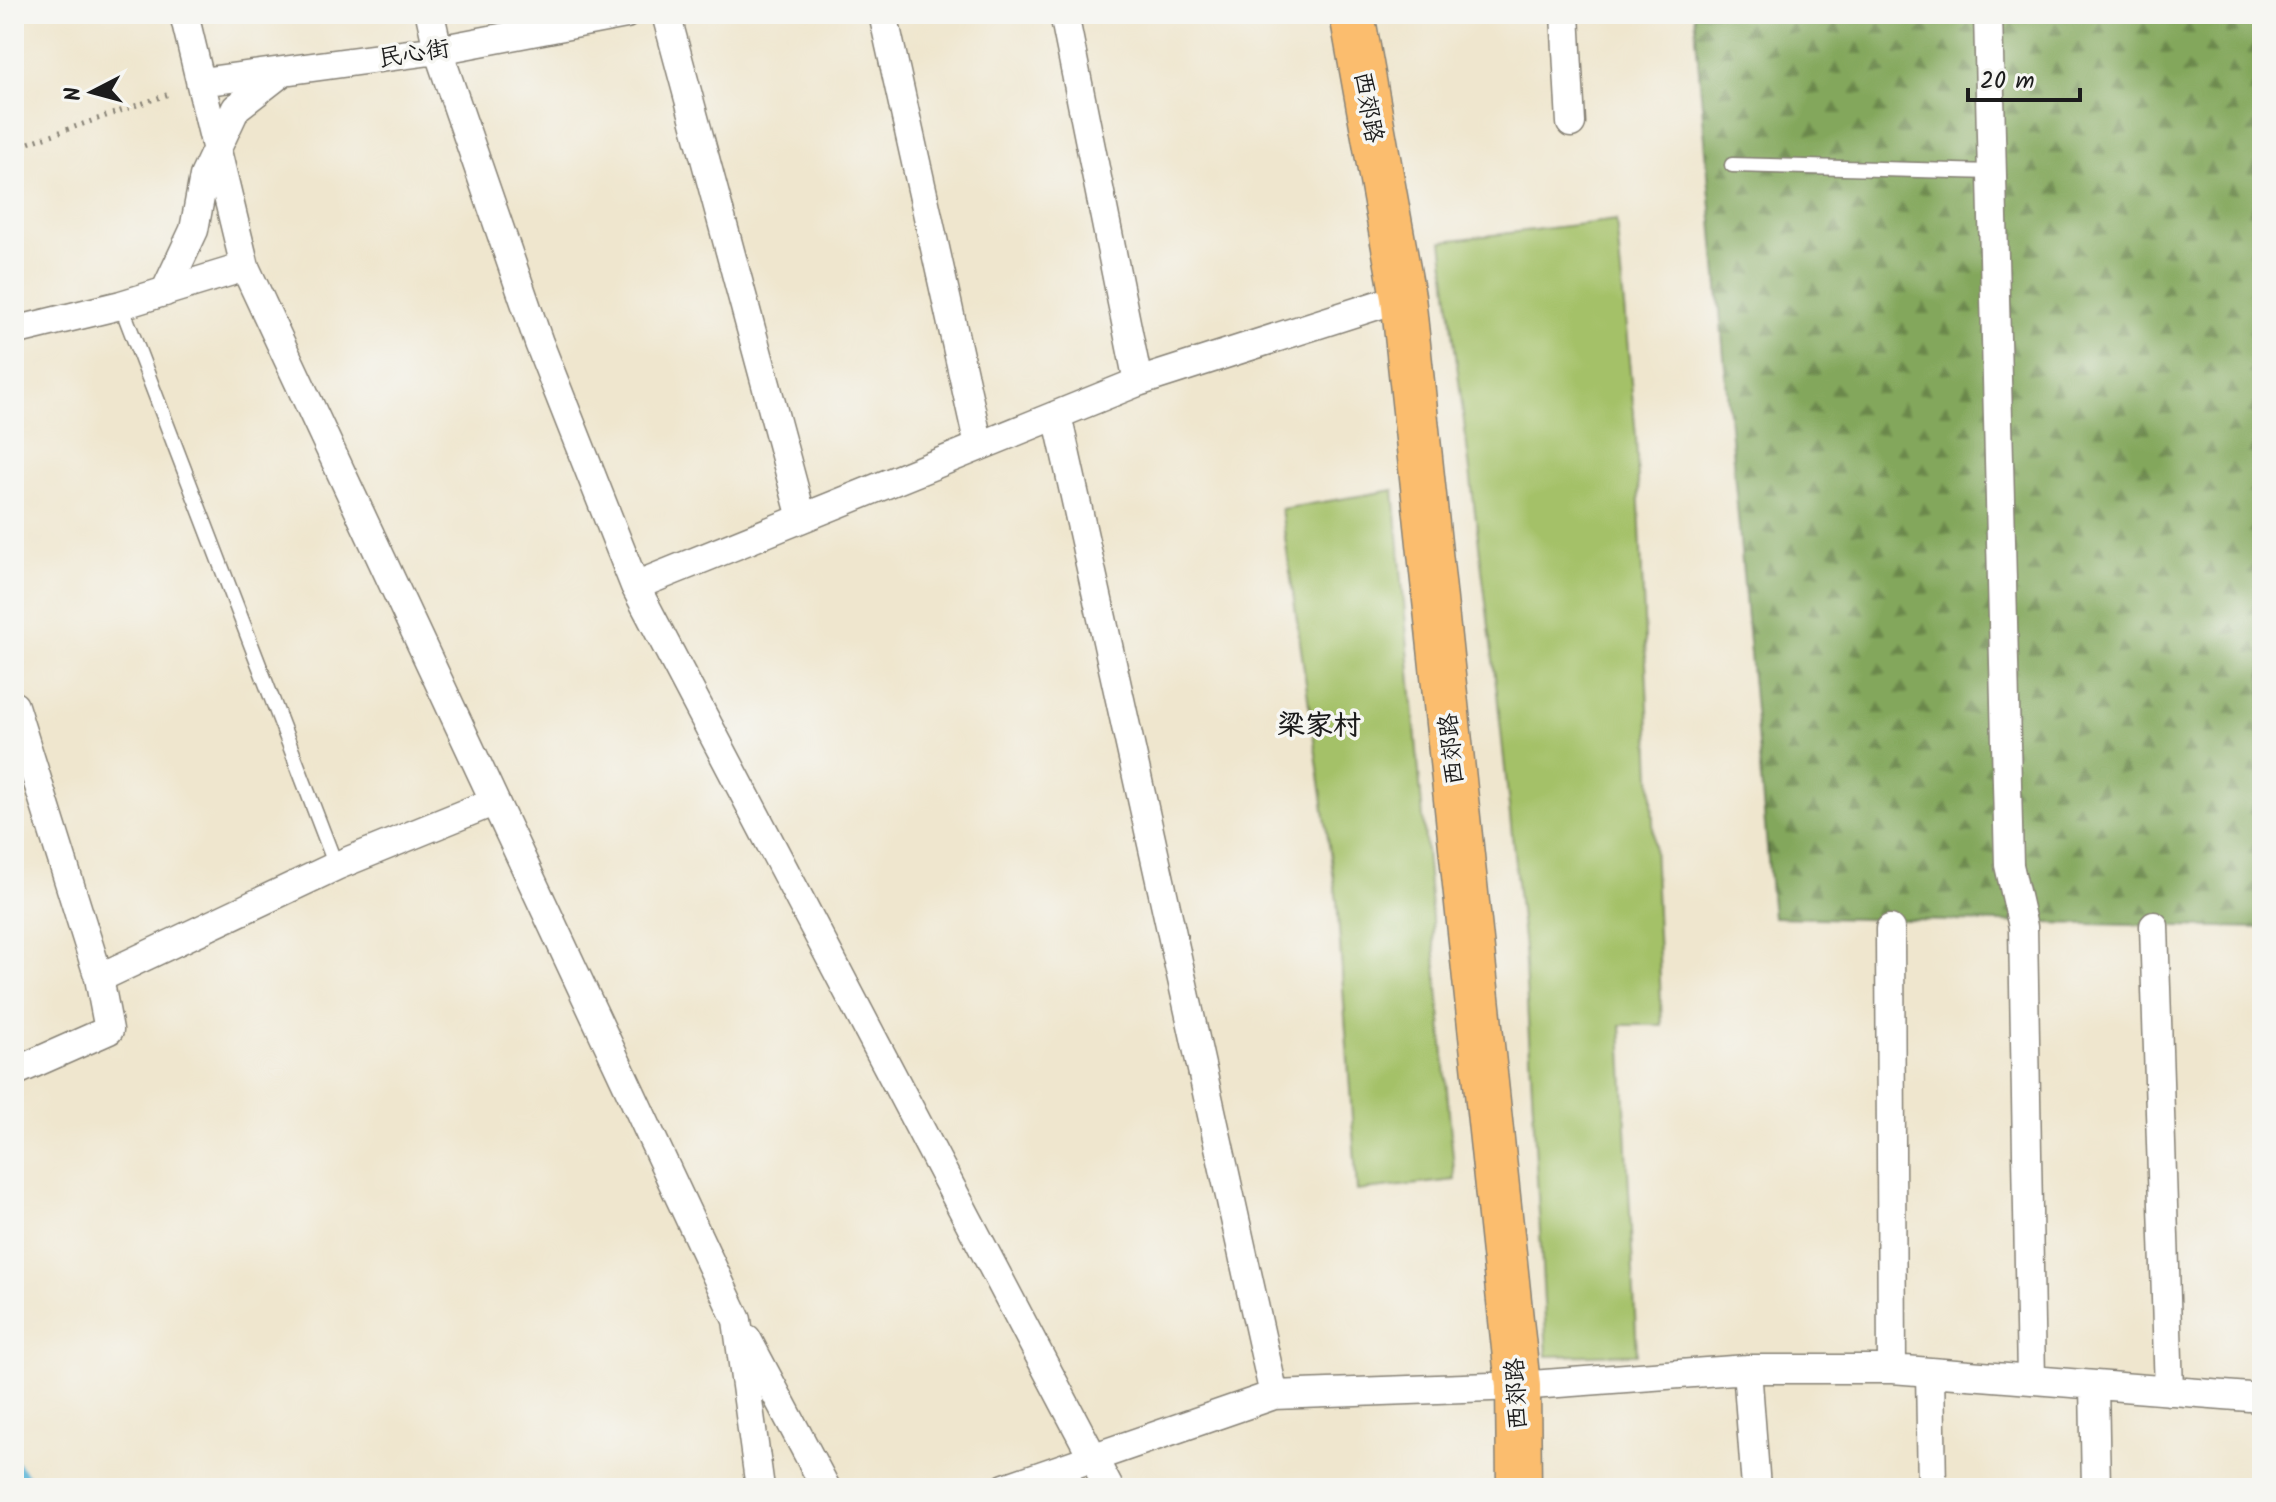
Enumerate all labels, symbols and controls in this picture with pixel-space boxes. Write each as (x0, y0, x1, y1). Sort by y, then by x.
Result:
street label: 民心街 (376, 30, 453, 79)
north arrow (52, 52, 132, 132)
scale bar (1968, 52, 2080, 102)
text: 20 m (1980, 62, 2035, 101)
street label: 西郊路 (1342, 68, 1393, 146)
text: N (56, 85, 93, 103)
district label: 梁家村 (1277, 704, 1361, 749)
street label: 西郊路 (1429, 711, 1476, 787)
street label: 西郊路 (1496, 1357, 1539, 1431)

